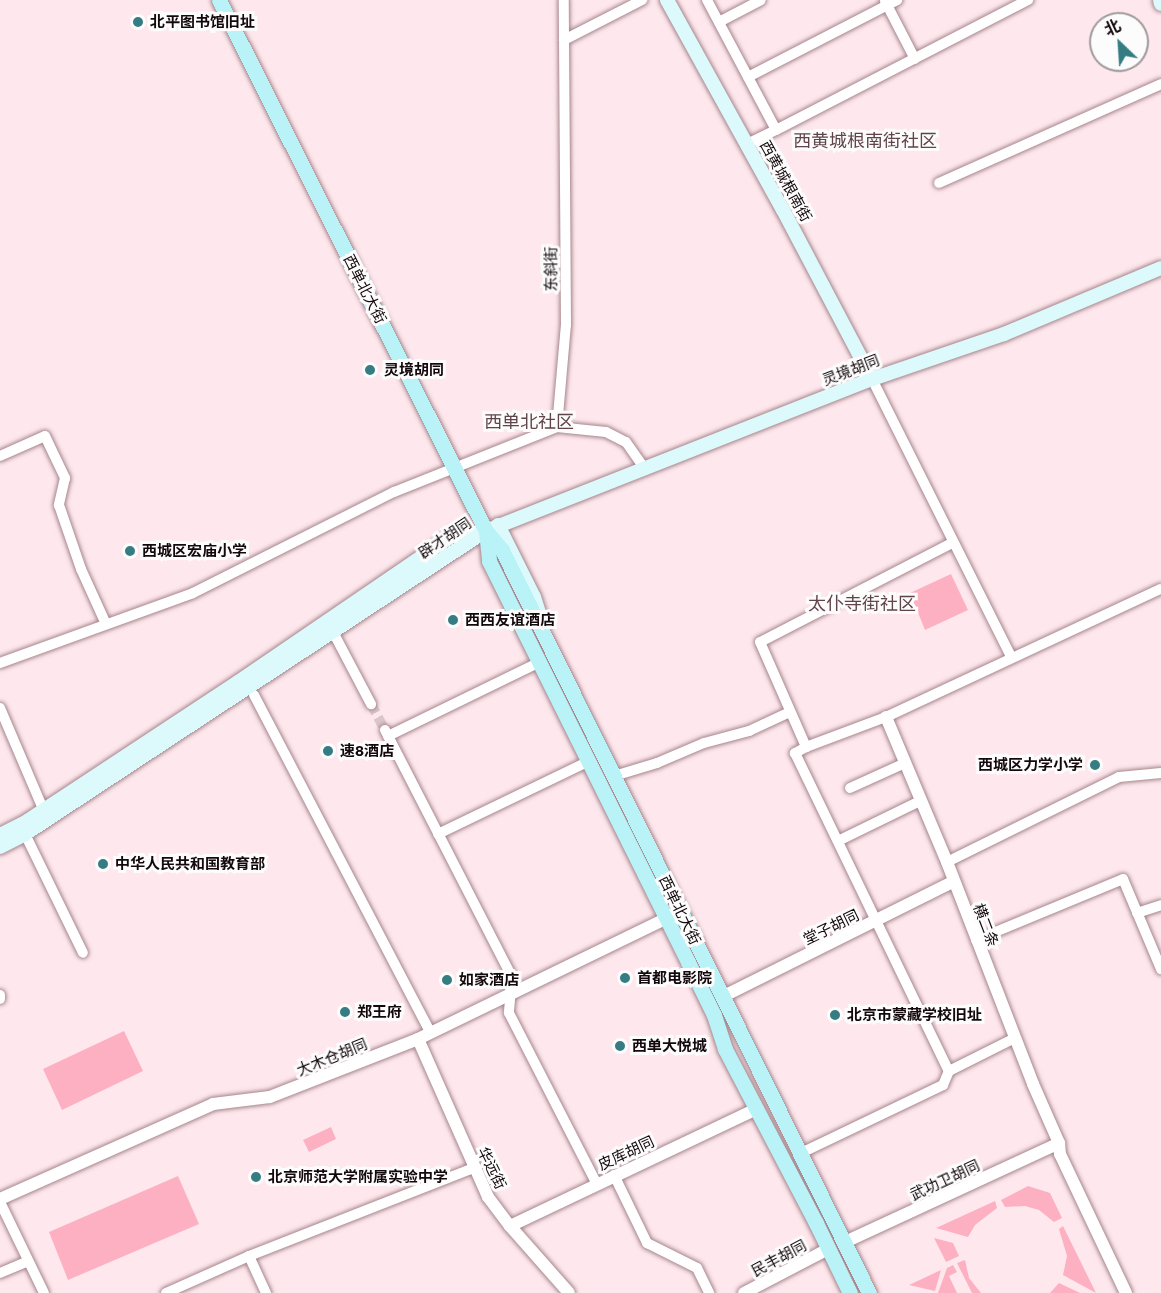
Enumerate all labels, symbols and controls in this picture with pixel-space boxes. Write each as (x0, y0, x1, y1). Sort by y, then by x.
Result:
north arrow (1089, 12, 1149, 72)
place label: 北平图书馆旧址 (150, 13, 255, 31)
marker: 北平图书馆旧址 (131, 15, 145, 29)
text: 北 (1101, 15, 1124, 40)
district label: 西黄城根南街社区 (793, 130, 937, 152)
street label: 西黄城根南街 (756, 137, 816, 225)
street label: 东斜街 (542, 247, 560, 291)
street label: 西单北大街 (340, 252, 390, 326)
street label: 灵境胡同 (820, 351, 882, 389)
marker: 灵境胡同 (361, 361, 379, 379)
place label: 灵境胡同 (384, 361, 444, 379)
district label: 西单北社区 (484, 411, 574, 433)
street label: 辟才胡同 (415, 514, 475, 562)
place label: 西城区宏庙小学 (142, 542, 247, 560)
marker: 西城区宏庙小学 (123, 544, 137, 558)
district label: 太仆寺街社区 (808, 593, 916, 615)
place label: 西西友谊酒店 (465, 611, 555, 629)
marker: 西西友谊酒店 (446, 613, 460, 627)
place label: 速8酒店 (340, 742, 394, 760)
marker: 速8酒店 (321, 744, 335, 758)
place label: 西城区力学小学 (978, 756, 1083, 774)
marker: 西城区力学小学 (1088, 758, 1102, 772)
place label: 中华人民共和国教育部 (115, 855, 265, 873)
marker: 中华人民共和国教育部 (96, 857, 110, 871)
street label: 西单北大街 (655, 872, 705, 948)
street label: 横二条 (970, 901, 1002, 949)
street label: 堂子胡同 (800, 906, 862, 948)
place label: 首都电影院 (637, 969, 712, 987)
place label: 如家酒店 (459, 971, 519, 989)
marker: 首都电影院 (618, 971, 632, 985)
marker: 如家酒店 (440, 973, 454, 987)
place label: 郑王府 (357, 1003, 402, 1021)
marker: 郑王府 (338, 1005, 352, 1019)
place label: 北京市蒙藏学校旧址 (847, 1006, 982, 1024)
marker: 北京市蒙藏学校旧址 (828, 1008, 842, 1022)
street label: 大木仓胡同 (294, 1035, 370, 1079)
place label: 西单大悦城 (632, 1037, 707, 1055)
marker: 西单大悦城 (613, 1039, 627, 1053)
street label: 皮库胡同 (595, 1132, 657, 1174)
street label: 华远街 (474, 1144, 510, 1192)
street label: 武功卫胡同 (907, 1156, 983, 1204)
place label: 北京师范大学附属实验中学 (268, 1168, 448, 1186)
marker: 北京师范大学附属实验中学 (249, 1170, 263, 1184)
street label: 民丰胡同 (748, 1236, 810, 1280)

